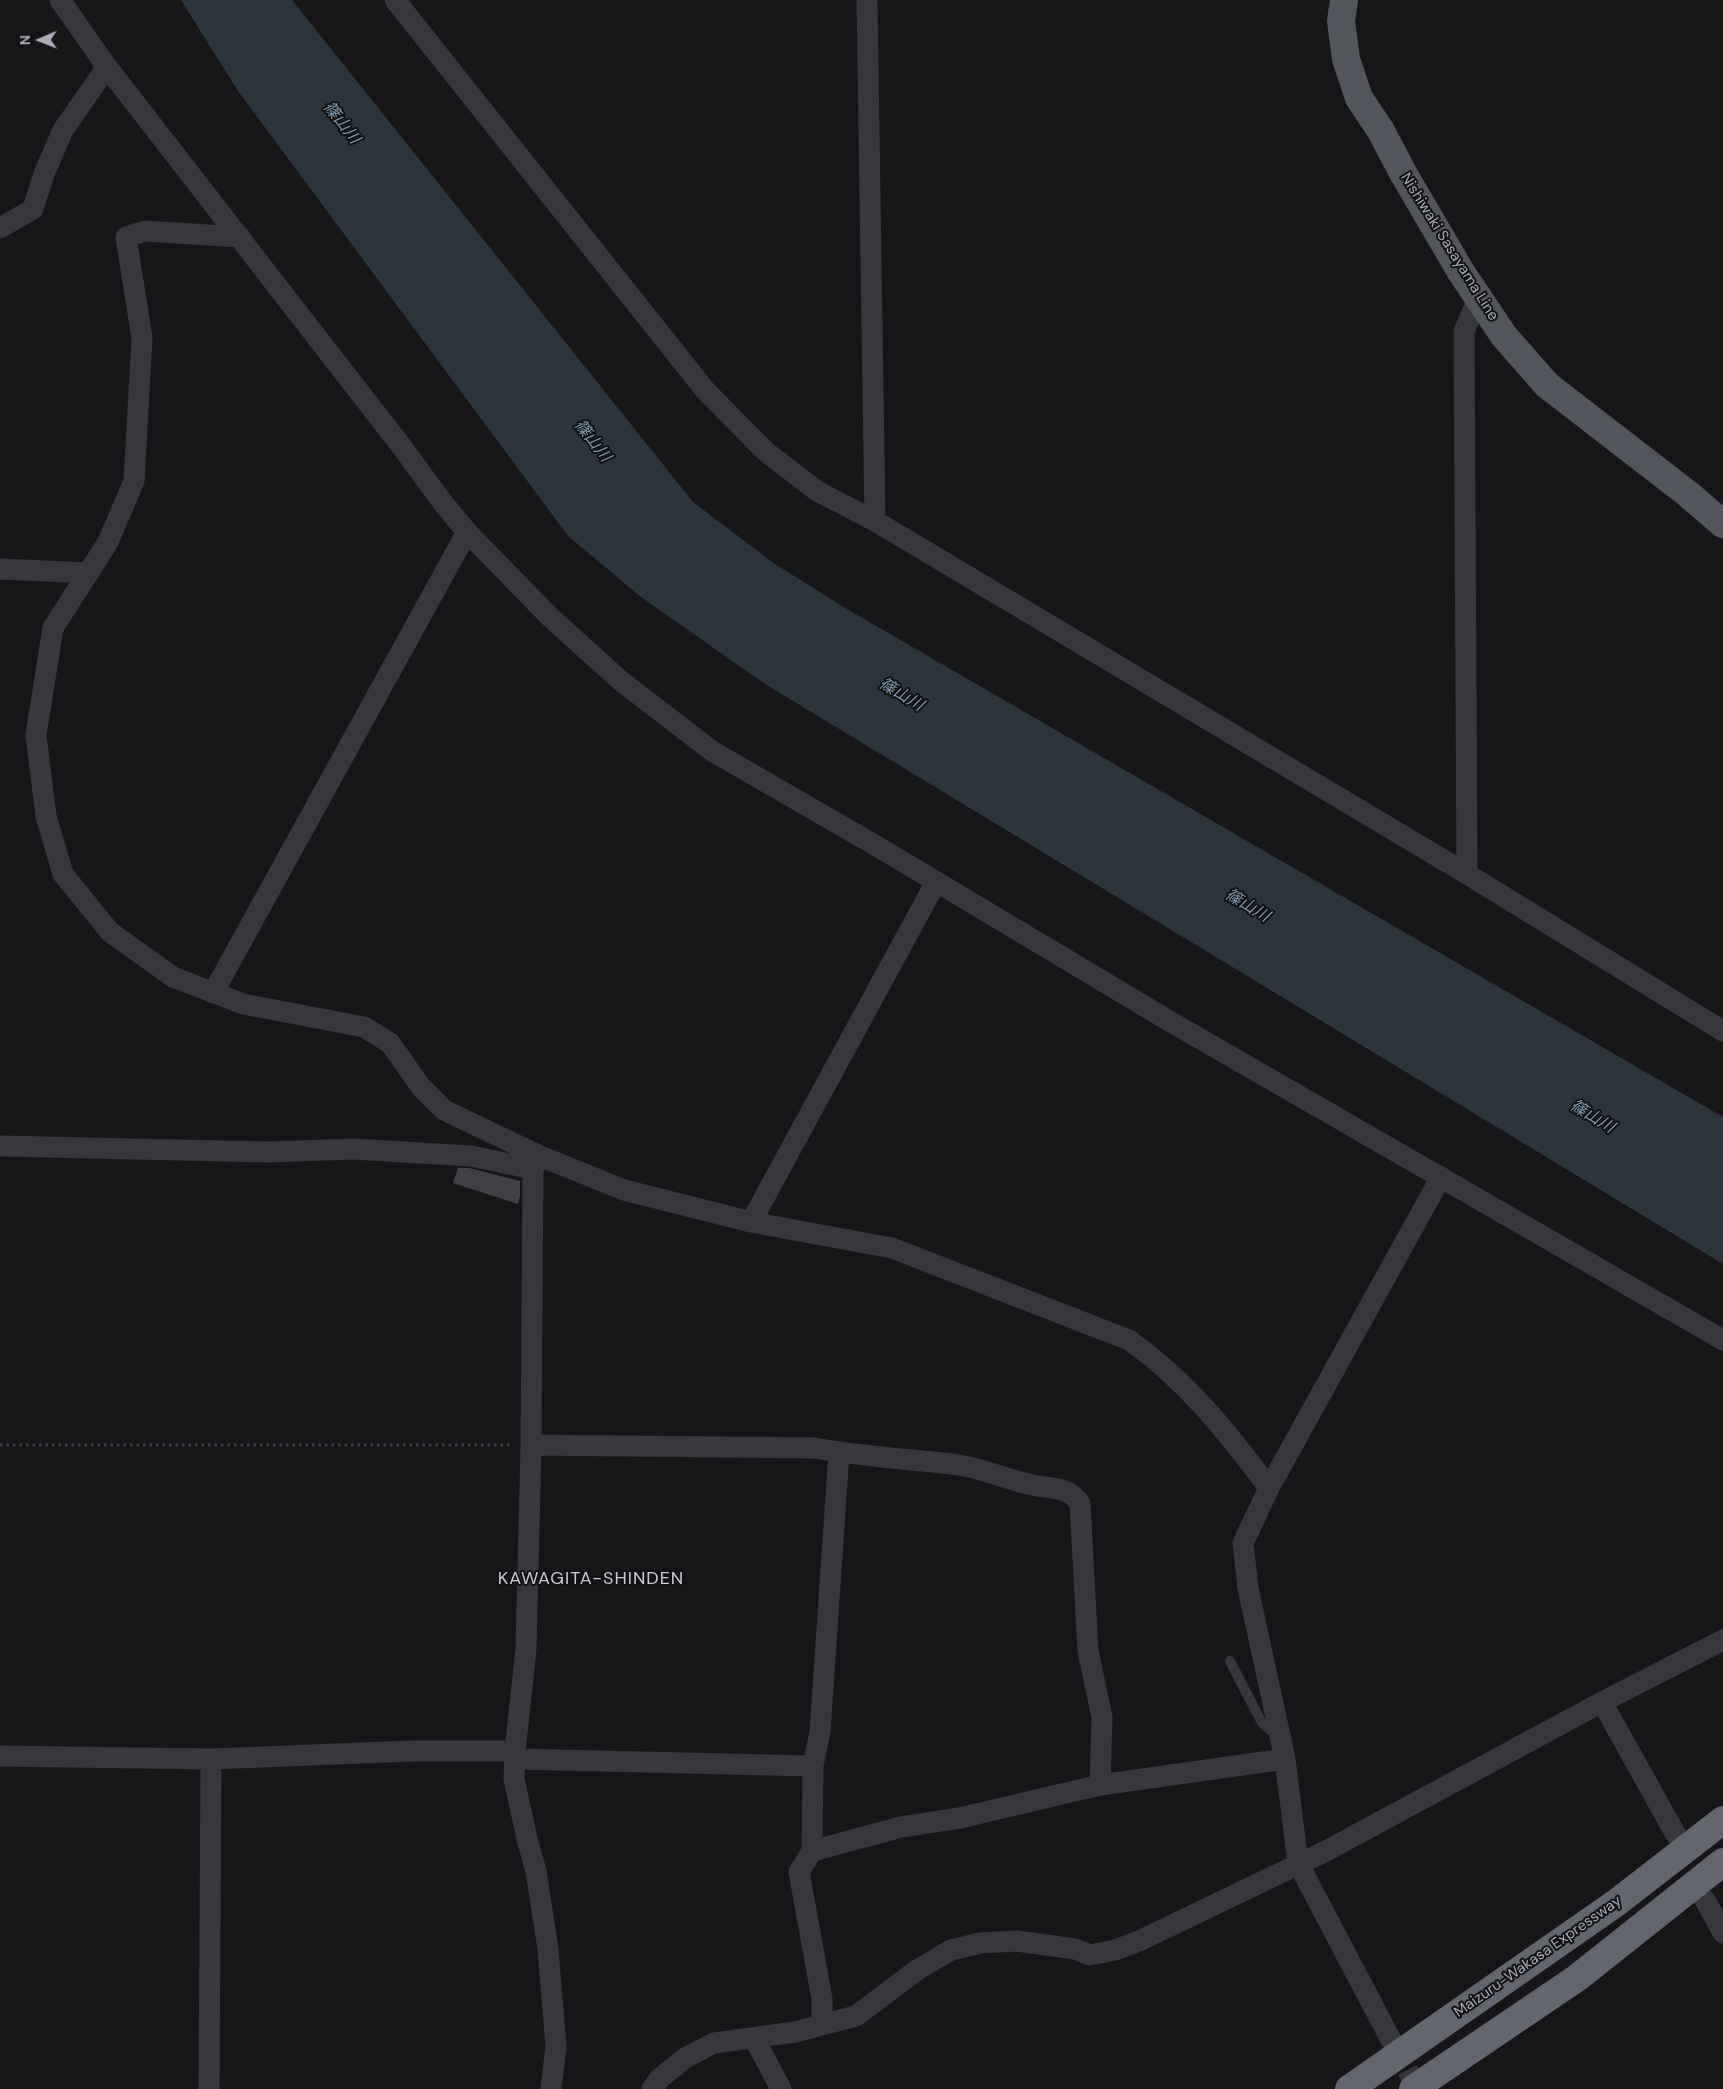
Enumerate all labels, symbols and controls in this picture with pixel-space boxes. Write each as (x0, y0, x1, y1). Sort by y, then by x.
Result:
north arrow (15, 15, 65, 65)
text: N (16, 35, 34, 46)
water label: 篠山川 (319, 98, 363, 148)
street label: Nishiwaki Sasayama Line (1396, 170, 1502, 324)
water label: 篠山川 (570, 416, 614, 466)
water label: 篠山川 (875, 674, 927, 716)
water label: 篠山川 (1221, 885, 1273, 927)
water label: 篠山川 (1566, 1096, 1618, 1138)
district label: KAWAGITA-SHINDEN (496, 1568, 686, 1590)
street label: Maizuru-Wakasa Expressway (1451, 1892, 1625, 2022)

